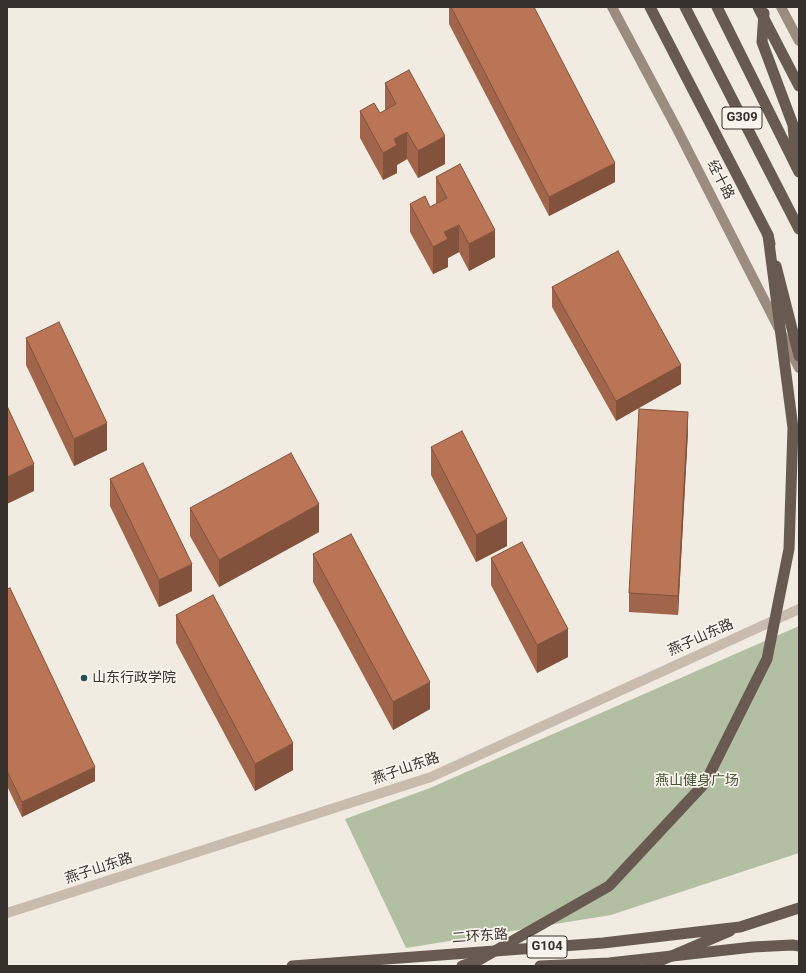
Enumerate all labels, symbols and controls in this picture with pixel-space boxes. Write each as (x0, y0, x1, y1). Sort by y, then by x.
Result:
road number: G309 (722, 107, 762, 129)
street label: 经十路 (703, 157, 737, 203)
street label: 燕子山东路 (666, 616, 736, 660)
place label: 山东行政学院 (92, 670, 176, 686)
marker: 山东行政学院 (79, 673, 89, 683)
street label: 燕子山东路 (370, 750, 442, 788)
park label: 燕山健身广场 (655, 773, 739, 789)
street label: 燕子山东路 (63, 850, 135, 888)
street label: 二环东路 (451, 927, 509, 947)
road number: G104 (527, 936, 567, 958)

